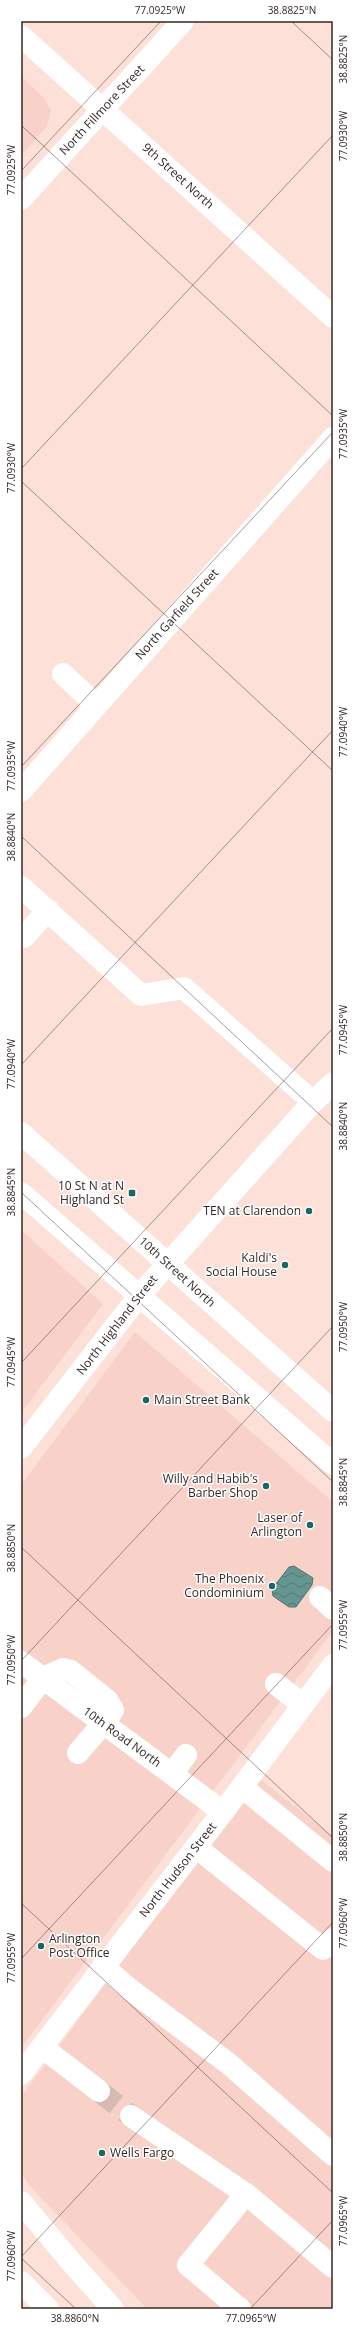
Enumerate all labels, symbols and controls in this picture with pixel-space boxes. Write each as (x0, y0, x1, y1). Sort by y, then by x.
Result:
text: 77.0925°W (135, 3, 186, 17)
text: 38.8825°N (268, 3, 316, 17)
text: 38.8825°N (336, 35, 350, 83)
street label: North Fillmore Street (55, 61, 148, 159)
text: 77.0930°W (336, 110, 350, 161)
street label: 9th Street North (139, 139, 218, 212)
text: 77.0925°W (4, 144, 18, 195)
text: 77.0935°W (336, 408, 350, 459)
text: 77.0930°W (4, 442, 18, 493)
street label: North Garfield Street (131, 564, 222, 663)
text: 77.0940°W (336, 706, 350, 757)
text: 77.0935°W (4, 740, 18, 791)
text: 38.8840°N (4, 813, 18, 861)
text: 77.0945°W (336, 1004, 350, 1055)
text: 77.0940°W (4, 1038, 18, 1089)
text: 38.8840°N (336, 1102, 350, 1150)
text: 38.8845°N (4, 1168, 18, 1216)
place label: 10 St N at N Highland St (58, 1177, 124, 1208)
marker: 10 St N at N Highland St (127, 1188, 137, 1198)
place label: TEN at Clarendon (203, 1202, 301, 1219)
marker: TEN at Clarendon (304, 1206, 314, 1216)
street label: 10th Street North (135, 1233, 219, 1311)
place label: Kaldi's Social House (206, 1249, 277, 1280)
marker: Kaldi's Social House (280, 1260, 290, 1270)
street label: North Highland Street (72, 1271, 161, 1378)
text: 77.0950°W (336, 1301, 350, 1352)
text: 77.0945°W (4, 1336, 18, 1387)
place label: Main Street Bank (154, 1391, 250, 1408)
marker: Main Street Bank (141, 1395, 151, 1405)
text: 38.8845°N (336, 1458, 350, 1506)
place label: Willy and Habib's Barber Shop (163, 1470, 258, 1501)
marker: Willy and Habib's Barber Shop (261, 1481, 271, 1491)
place label: Laser of Arlington (251, 1509, 303, 1540)
marker: Laser of Arlington (305, 1520, 315, 1530)
text: 38.8850°N (4, 1524, 18, 1572)
place label: The Phoenix Condominium (184, 1570, 265, 1601)
marker: The Phoenix Condominium (267, 1581, 277, 1591)
text: 77.0955°W (336, 1599, 350, 1650)
text: 77.0950°W (4, 1634, 18, 1685)
street label: 10th Road North (80, 1702, 165, 1771)
text: 38.8850°N (336, 1813, 350, 1861)
street label: North Hudson Street (135, 1819, 220, 1921)
text: 77.0960°W (336, 1897, 350, 1948)
place label: Arlington Post Office (49, 1930, 110, 1961)
text: 77.0955°W (4, 1932, 18, 1983)
marker: Arlington Post Office (36, 1941, 46, 1951)
place label: Wells Fargo (110, 2144, 174, 2161)
marker: Wells Fargo (97, 2148, 107, 2158)
text: 77.0965°W (336, 2195, 350, 2246)
text: 77.0960°W (4, 2230, 18, 2281)
text: 38.8860°N (51, 2311, 99, 2325)
text: 77.0965°W (226, 2311, 277, 2325)

